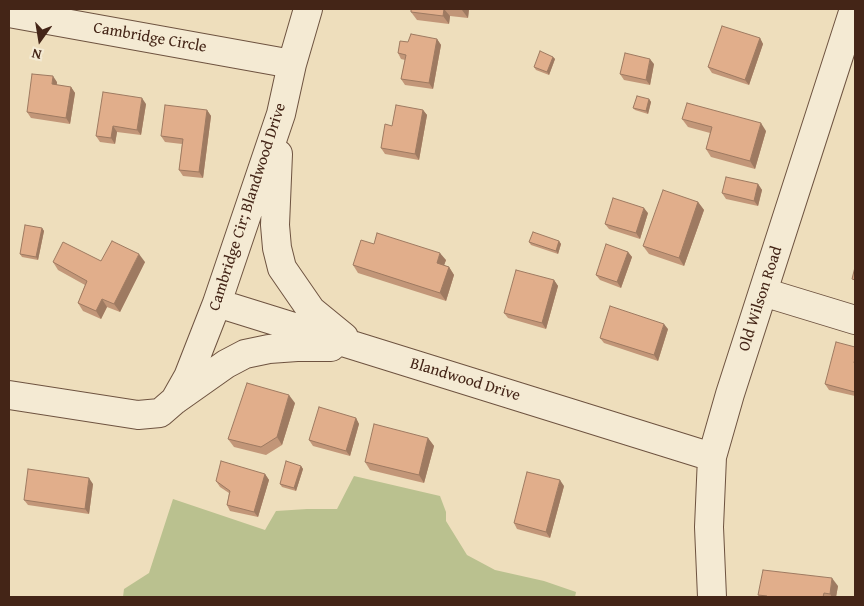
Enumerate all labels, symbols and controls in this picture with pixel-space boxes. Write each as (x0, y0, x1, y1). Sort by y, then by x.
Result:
north arrow (15, 15, 65, 65)
street label: Cambridge Circle (92, 19, 208, 57)
text: N (30, 44, 43, 65)
street label: Cambridge Cir; Blandwood Drive (205, 101, 291, 313)
street label: Old Wilson Road (735, 244, 787, 354)
street label: Blandwood Drive (408, 354, 522, 406)

